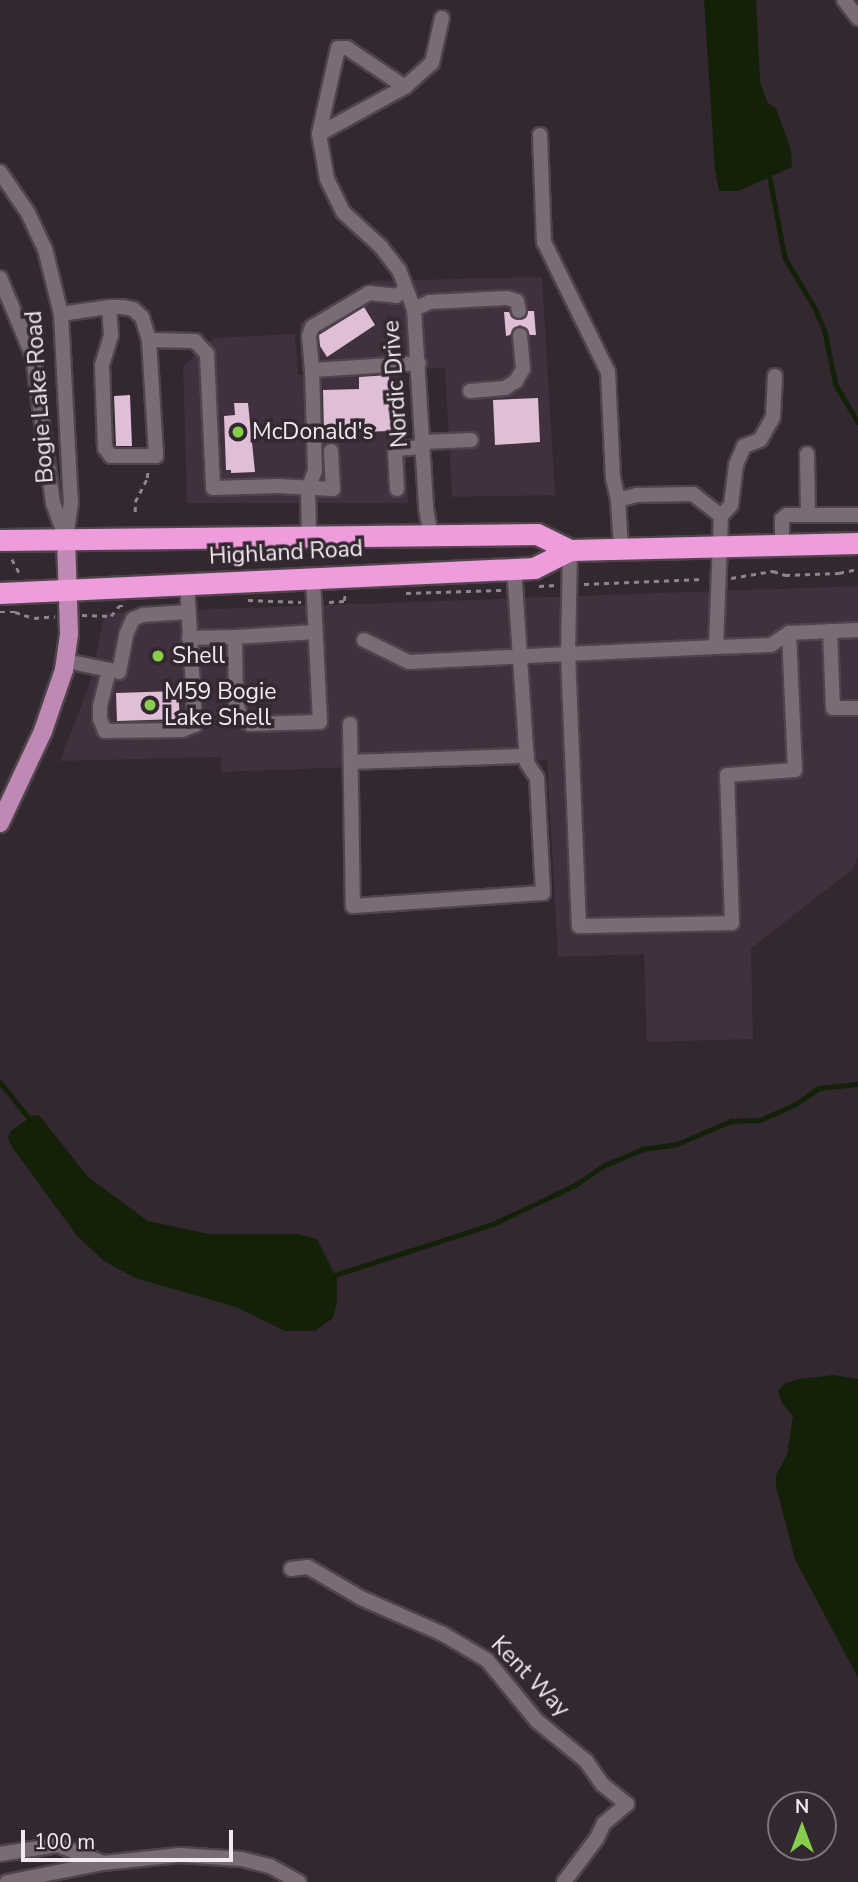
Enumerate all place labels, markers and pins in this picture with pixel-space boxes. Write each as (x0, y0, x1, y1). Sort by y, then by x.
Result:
place label: McDonald's (252, 418, 374, 446)
marker: McDonald's (230, 424, 246, 440)
place label: Shell (172, 642, 225, 670)
marker: Shell (150, 648, 166, 664)
place label: M59 Bogie Lake Shell (164, 678, 277, 732)
marker: M59 Bogie Lake Shell (142, 697, 158, 713)

